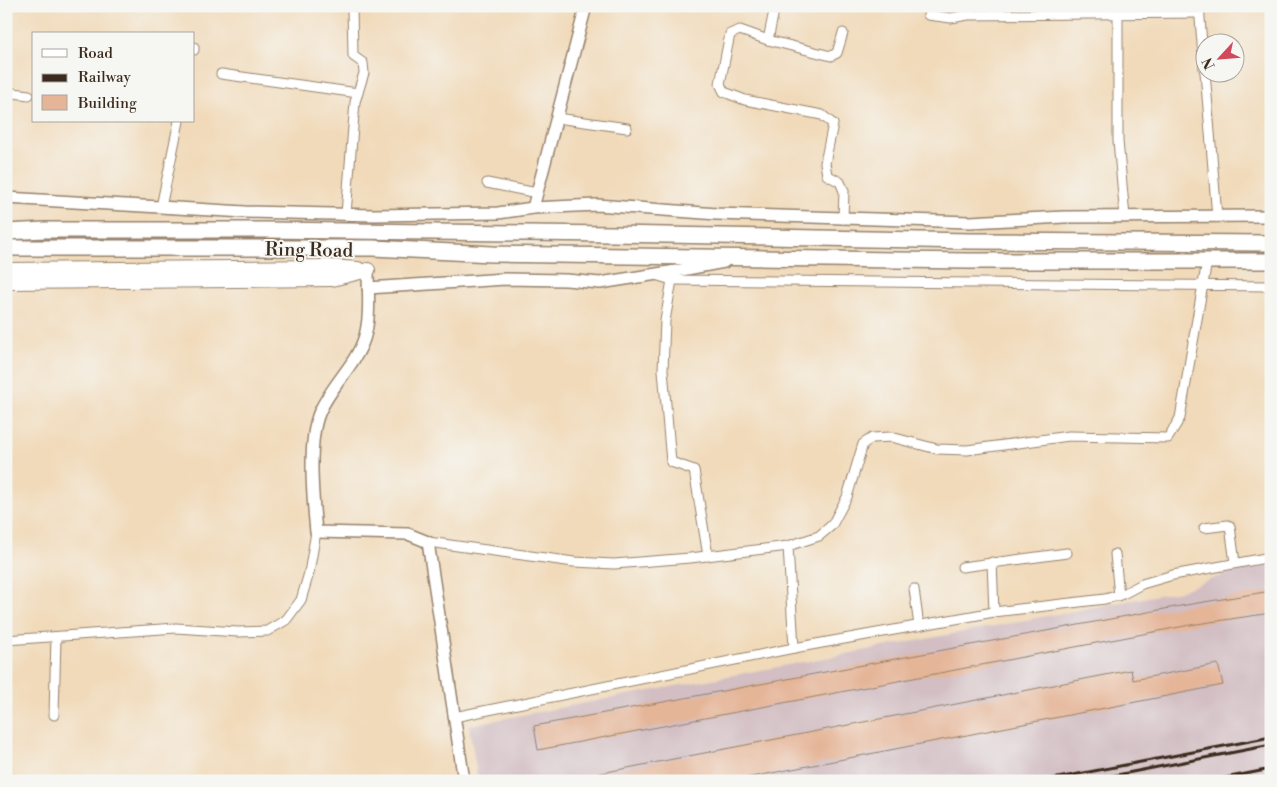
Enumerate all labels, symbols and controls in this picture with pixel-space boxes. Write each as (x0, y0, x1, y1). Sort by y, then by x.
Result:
legend (32, 32, 195, 122)
north arrow (1194, 32, 1244, 82)
text: Road (78, 44, 113, 63)
text: N (1199, 54, 1220, 72)
text: Railway (78, 68, 132, 87)
text: Building (77, 94, 137, 113)
street label: Ring Road (265, 237, 354, 263)

